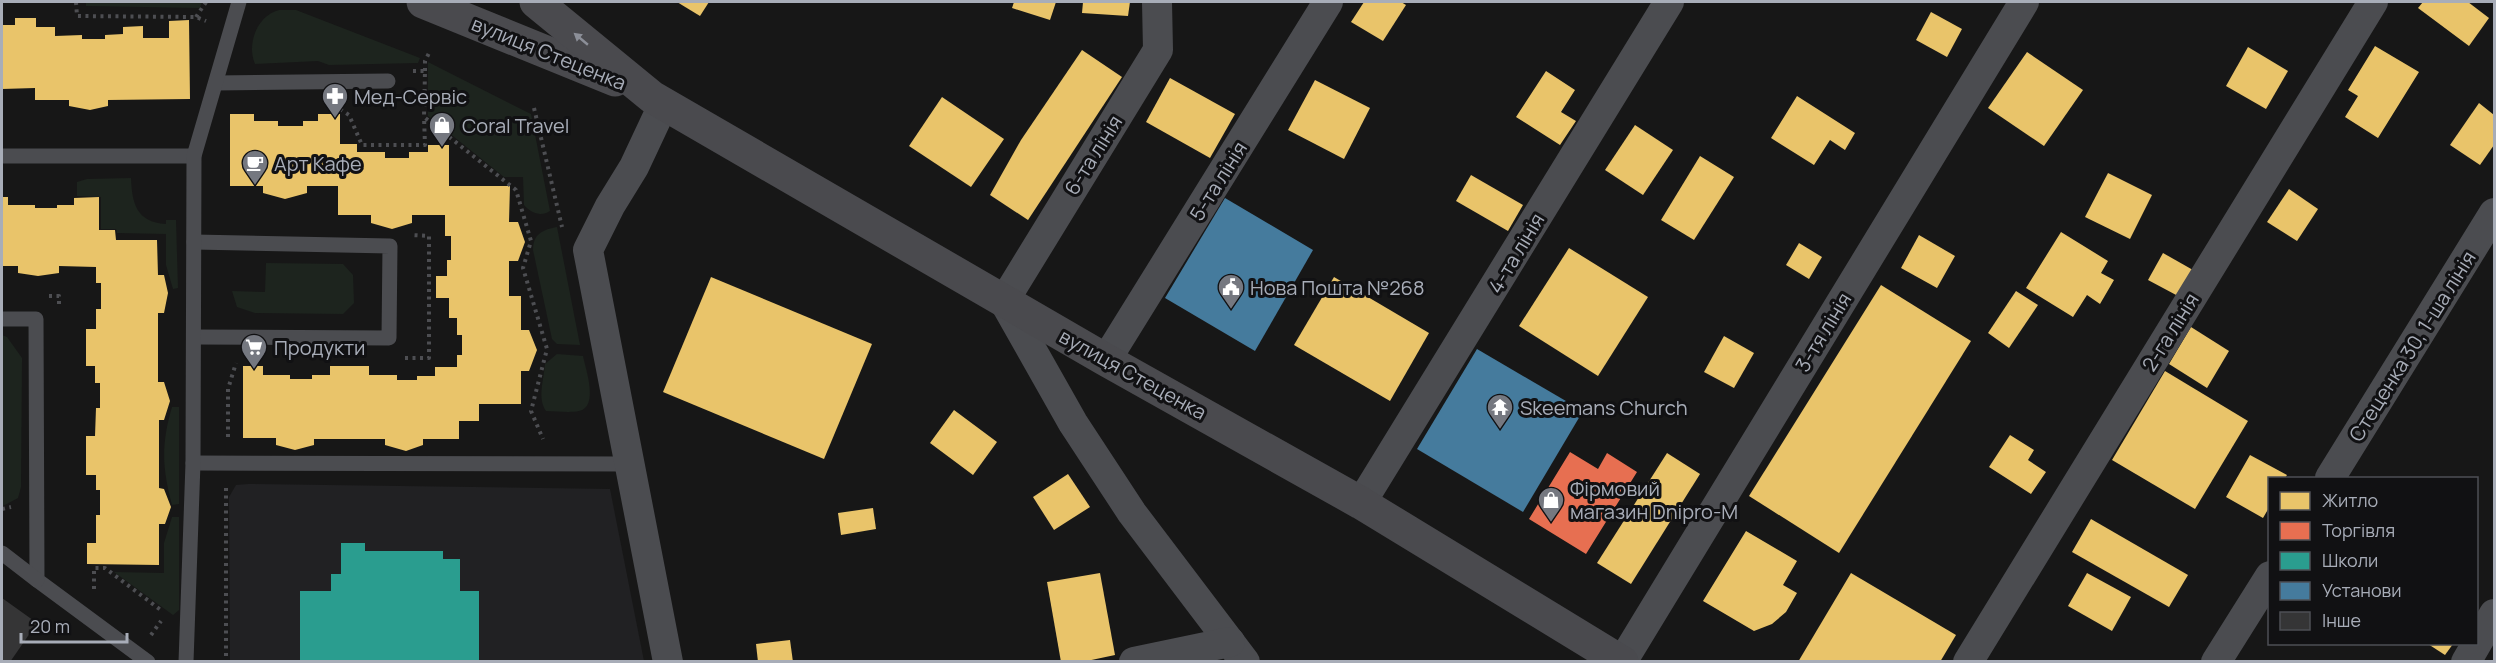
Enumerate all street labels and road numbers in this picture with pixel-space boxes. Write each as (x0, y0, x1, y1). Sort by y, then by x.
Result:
street label: вулиця Стеценка (468, 10, 630, 96)
street label: 6-та лінія (1058, 110, 1128, 200)
street label: 5-та лінія (1183, 136, 1253, 226)
street label: 4-та лінія (1482, 208, 1550, 298)
street label: Стеценка 30, 1-ша лінія (2342, 246, 2482, 446)
street label: 3-тя лінія (1789, 287, 1857, 377)
street label: 2-га лінія (2135, 288, 2205, 376)
street label: вулиця Стеценка (1055, 322, 1211, 426)

